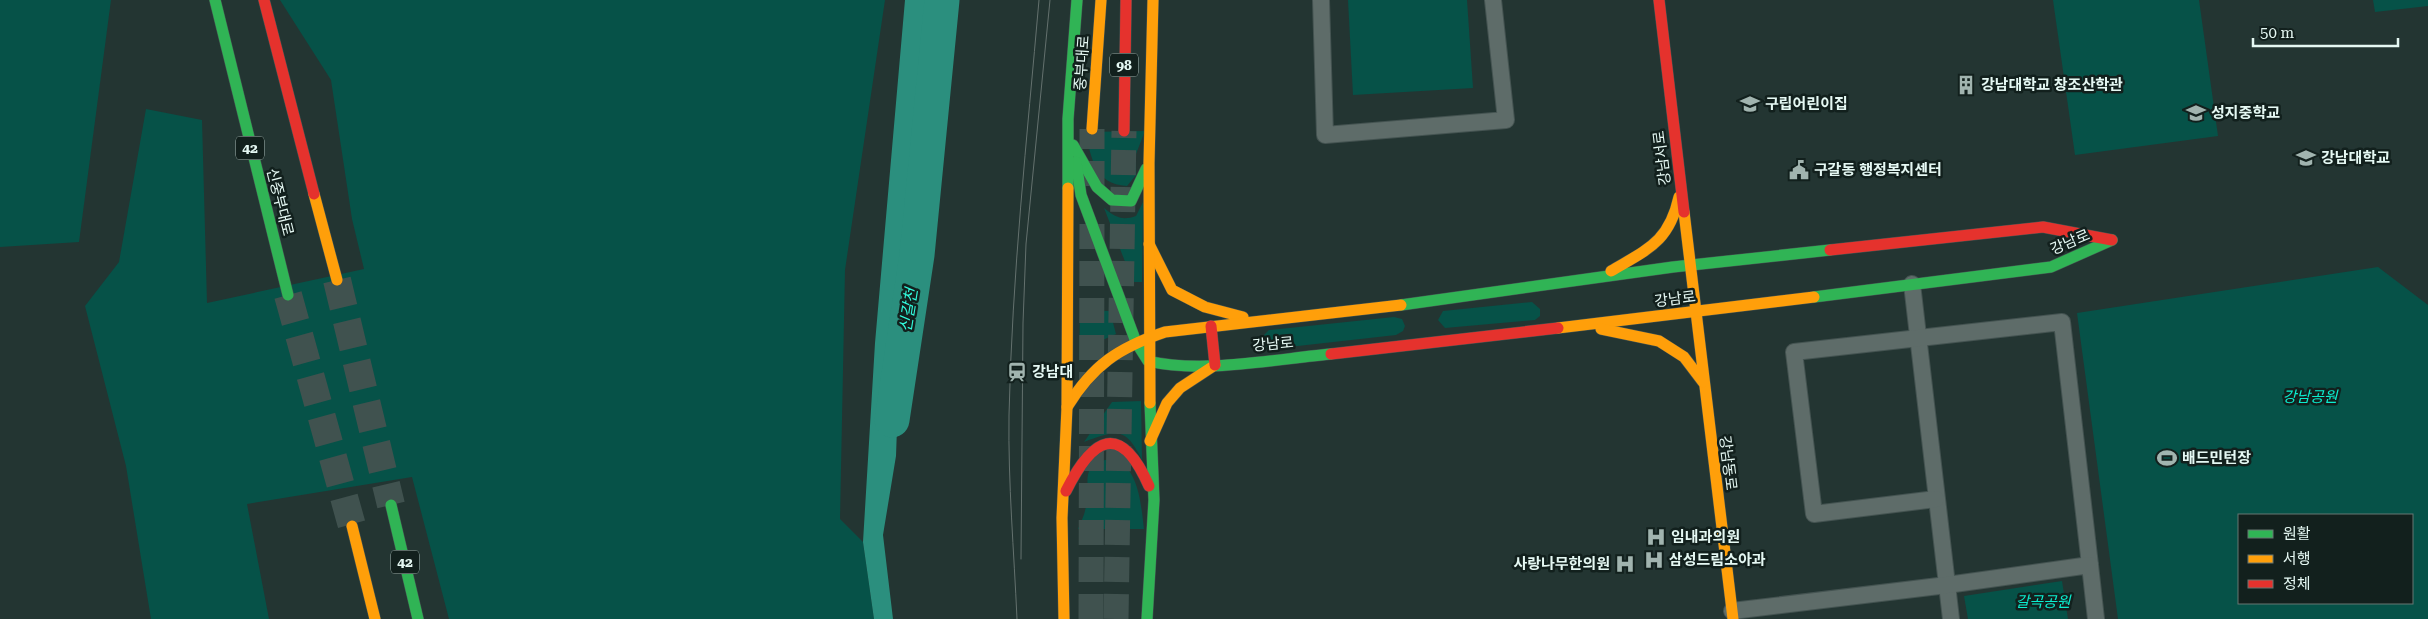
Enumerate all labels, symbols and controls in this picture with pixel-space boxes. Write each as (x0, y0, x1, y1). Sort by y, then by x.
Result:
scale bar (2253, 15, 2398, 47)
text: 50 m (2260, 24, 2295, 42)
street label: 중부대로 (1071, 35, 1093, 91)
road number: 98 (1110, 54, 1138, 76)
building icon: 강남대학교 창조산학관 (1955, 74, 1977, 96)
place label: 강남대학교 창조산학관 (1981, 76, 2123, 94)
school or university icon: 구립어린이집 (1739, 93, 1761, 115)
place label: 구립어린이집 (1765, 95, 1848, 113)
school or university icon: 성지중학교 (2185, 102, 2207, 124)
place label: 성지중학교 (2211, 104, 2280, 122)
street label: 강남서로 (1650, 130, 1674, 186)
road number: 42 (236, 136, 264, 160)
school or university icon: 강남대학교 (2295, 147, 2317, 169)
place label: 강남대학교 (2321, 149, 2390, 167)
public building icon: 구갈동 행정복지센터 (1788, 159, 1810, 181)
place label: 구갈동 행정복지센터 (1814, 161, 1942, 179)
street label: 신중부대로 (263, 166, 297, 238)
street label: 강남로 (2047, 226, 2093, 258)
water label: 신갈천 (896, 285, 922, 333)
street label: 강남로 (1653, 288, 1697, 310)
street label: 강남로 (1252, 333, 1294, 355)
station icon: 강남대 (1006, 361, 1028, 383)
place label: 강남대 (1032, 363, 1073, 381)
park label: 강남공원 (2282, 388, 2339, 406)
street label: 강남동로 (1716, 435, 1740, 491)
sports icon: 배드민턴장 (2156, 447, 2178, 469)
place label: 배드민턴장 (2182, 449, 2251, 467)
legend (2238, 514, 2413, 604)
text: 원활 (2283, 525, 2311, 543)
hospital icon: 임내과의원 (1645, 526, 1667, 548)
place label: 임내과의원 (1671, 528, 1740, 546)
hospital icon: 삼성드림소아과 (1643, 549, 1665, 571)
road number: 42 (391, 550, 419, 574)
text: 서행 (2283, 550, 2311, 568)
place label: 삼성드림소아과 (1669, 551, 1766, 569)
hospital icon: 사랑나무한의원 (1614, 553, 1636, 575)
place label: 사랑나무한의원 (1513, 555, 1610, 573)
text: 정체 (2283, 575, 2311, 593)
park label: 갈곡공원 (2015, 593, 2072, 611)

